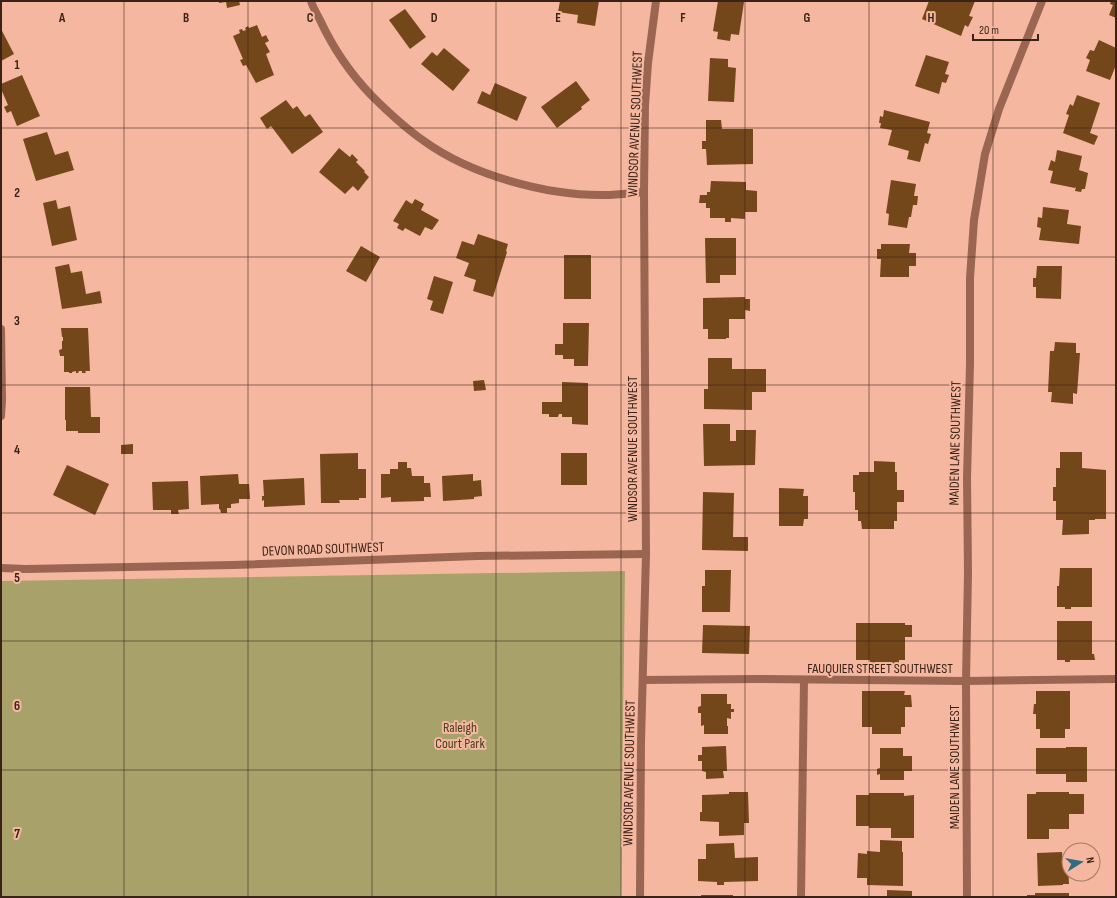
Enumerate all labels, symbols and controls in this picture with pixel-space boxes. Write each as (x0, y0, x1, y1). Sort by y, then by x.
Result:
text: A (58, 10, 66, 26)
text: B (183, 10, 189, 26)
text: C (307, 10, 314, 26)
text: D (431, 10, 438, 26)
text: E (555, 10, 561, 26)
text: F (680, 10, 686, 26)
text: G (804, 10, 811, 26)
text: H (928, 10, 935, 26)
scale bar (973, 16, 1038, 42)
text: 20 m (979, 23, 999, 38)
street label: WINDSOR AVENUE SOUTHWEST (624, 50, 646, 197)
text: 1 (14, 57, 20, 73)
text: 2 (14, 185, 20, 201)
text: 3 (14, 313, 20, 329)
street label: WINDSOR AVENUE SOUTHWEST (624, 376, 641, 522)
street label: MAIDEN LANE SOUTHWEST (945, 380, 965, 505)
text: 4 (14, 442, 20, 458)
street label: DEVON ROAD SOUTHWEST (261, 538, 385, 560)
text: 5 (14, 570, 20, 586)
street label: FAUQUIER STREET SOUTHWEST (807, 660, 953, 677)
text: 6 (14, 698, 20, 714)
street label: WINDSOR AVENUE SOUTHWEST (619, 699, 639, 846)
street label: MAIDEN LANE SOUTHWEST (946, 704, 963, 829)
park label: Raleigh Court Park (435, 719, 485, 752)
text: 7 (14, 826, 20, 842)
north arrow (1061, 842, 1101, 882)
text: N (1083, 856, 1097, 864)

